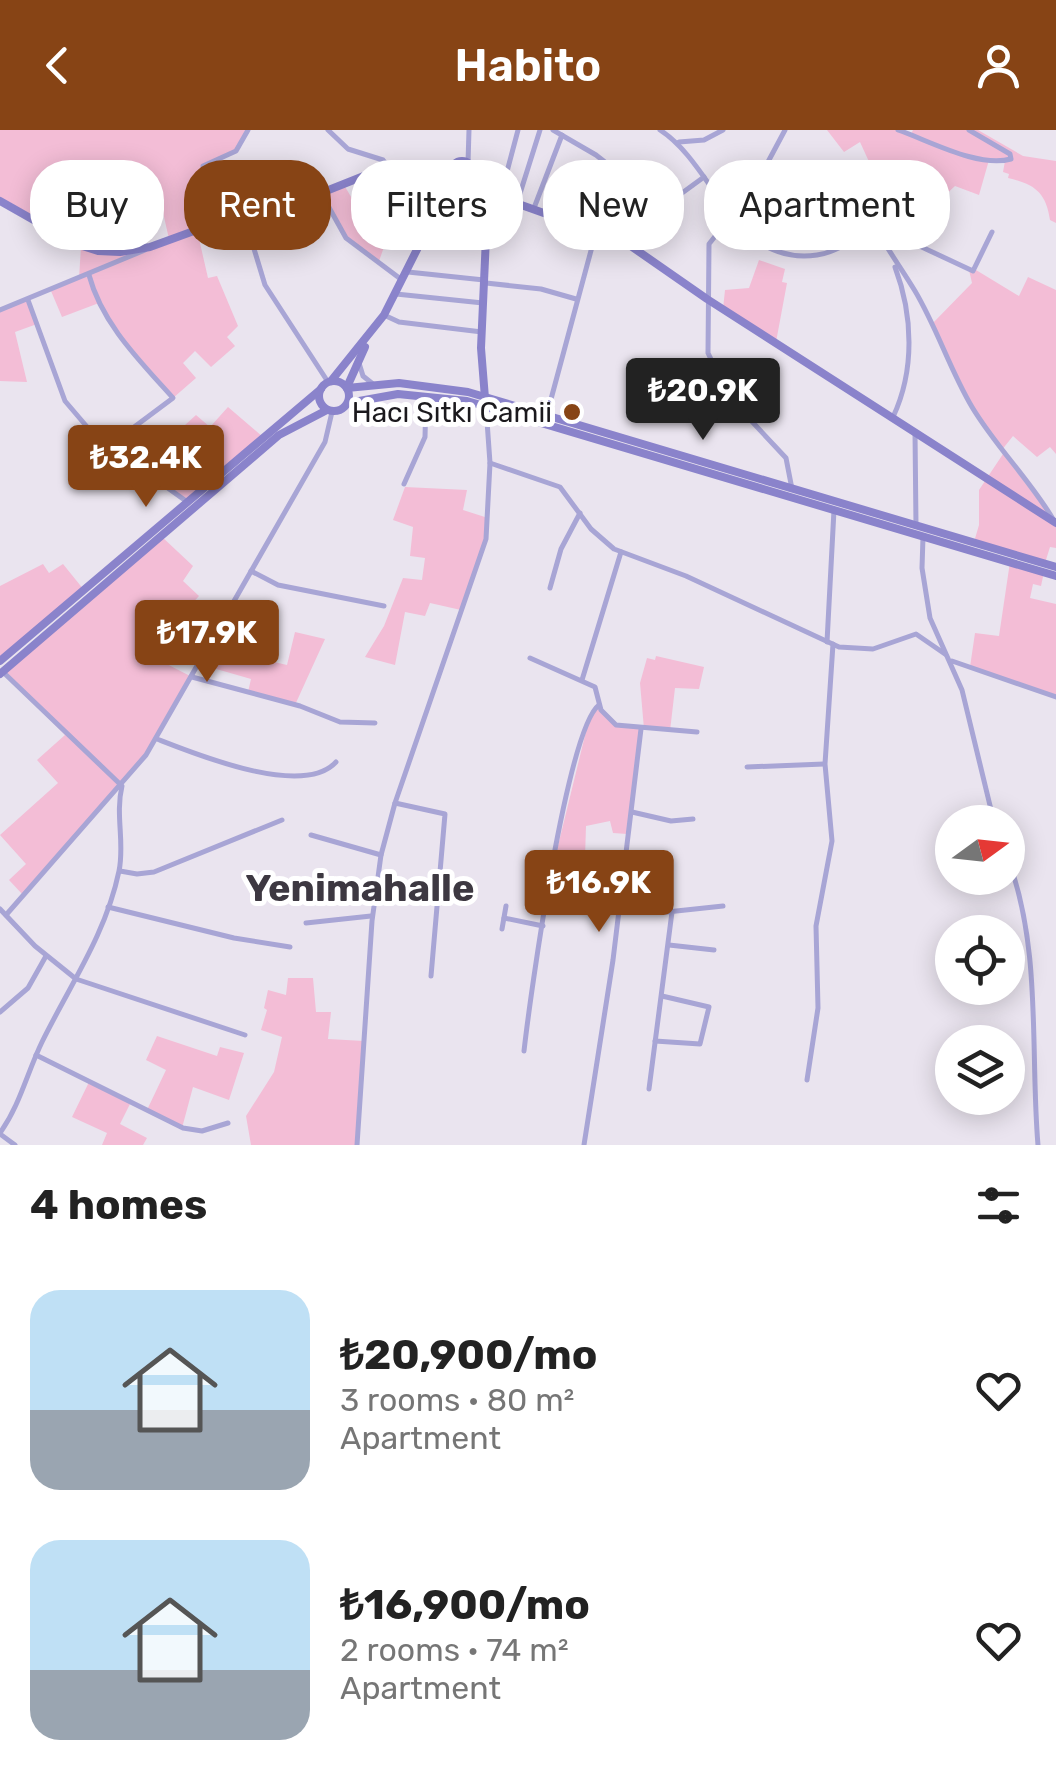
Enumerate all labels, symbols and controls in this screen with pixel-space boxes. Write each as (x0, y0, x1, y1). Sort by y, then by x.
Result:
icon: back (30, 38, 85, 93)
icon: person (971, 38, 1026, 93)
text: Habito (455, 39, 601, 92)
chip: Buy (30, 160, 164, 250)
chip: Rent (184, 160, 331, 250)
chip: Filters (351, 160, 523, 250)
chip: New (543, 160, 684, 250)
chip: Apartment (704, 160, 950, 250)
pin: ₺20.9K (622, 358, 784, 443)
text: ₺20.9K (648, 371, 758, 409)
place label: Hacı Sıtkı Camii (352, 396, 552, 429)
marker: Hacı Sıtkı Camii (561, 401, 583, 423)
pin: ₺32.4K (65, 425, 227, 510)
text: ₺32.4K (90, 438, 202, 476)
pin: ₺17.9K (126, 600, 288, 685)
text: ₺17.9K (157, 613, 257, 651)
north arrow (935, 805, 1025, 895)
map controls (935, 805, 1025, 1115)
pin: ₺16.9K (518, 850, 680, 935)
text: ₺16.9K (547, 863, 651, 901)
district label: Yenimahalle (245, 865, 475, 911)
button: locate (935, 915, 1025, 1005)
button: layers (935, 1025, 1025, 1115)
icon: filters (971, 1178, 1026, 1233)
text: 4 homes (30, 1180, 207, 1230)
icon: home (110, 1330, 230, 1450)
text: ₺20,900/mo (340, 1330, 597, 1380)
icon: heart (971, 1363, 1026, 1418)
text: 3 rooms · 80 m² (340, 1381, 575, 1419)
text: Apartment (340, 1419, 501, 1457)
icon: home (110, 1580, 230, 1700)
text: ₺16,900/mo (340, 1580, 590, 1630)
icon: heart (971, 1613, 1026, 1668)
text: 2 rooms · 74 m² (340, 1631, 569, 1669)
text: Apartment (340, 1669, 501, 1707)

